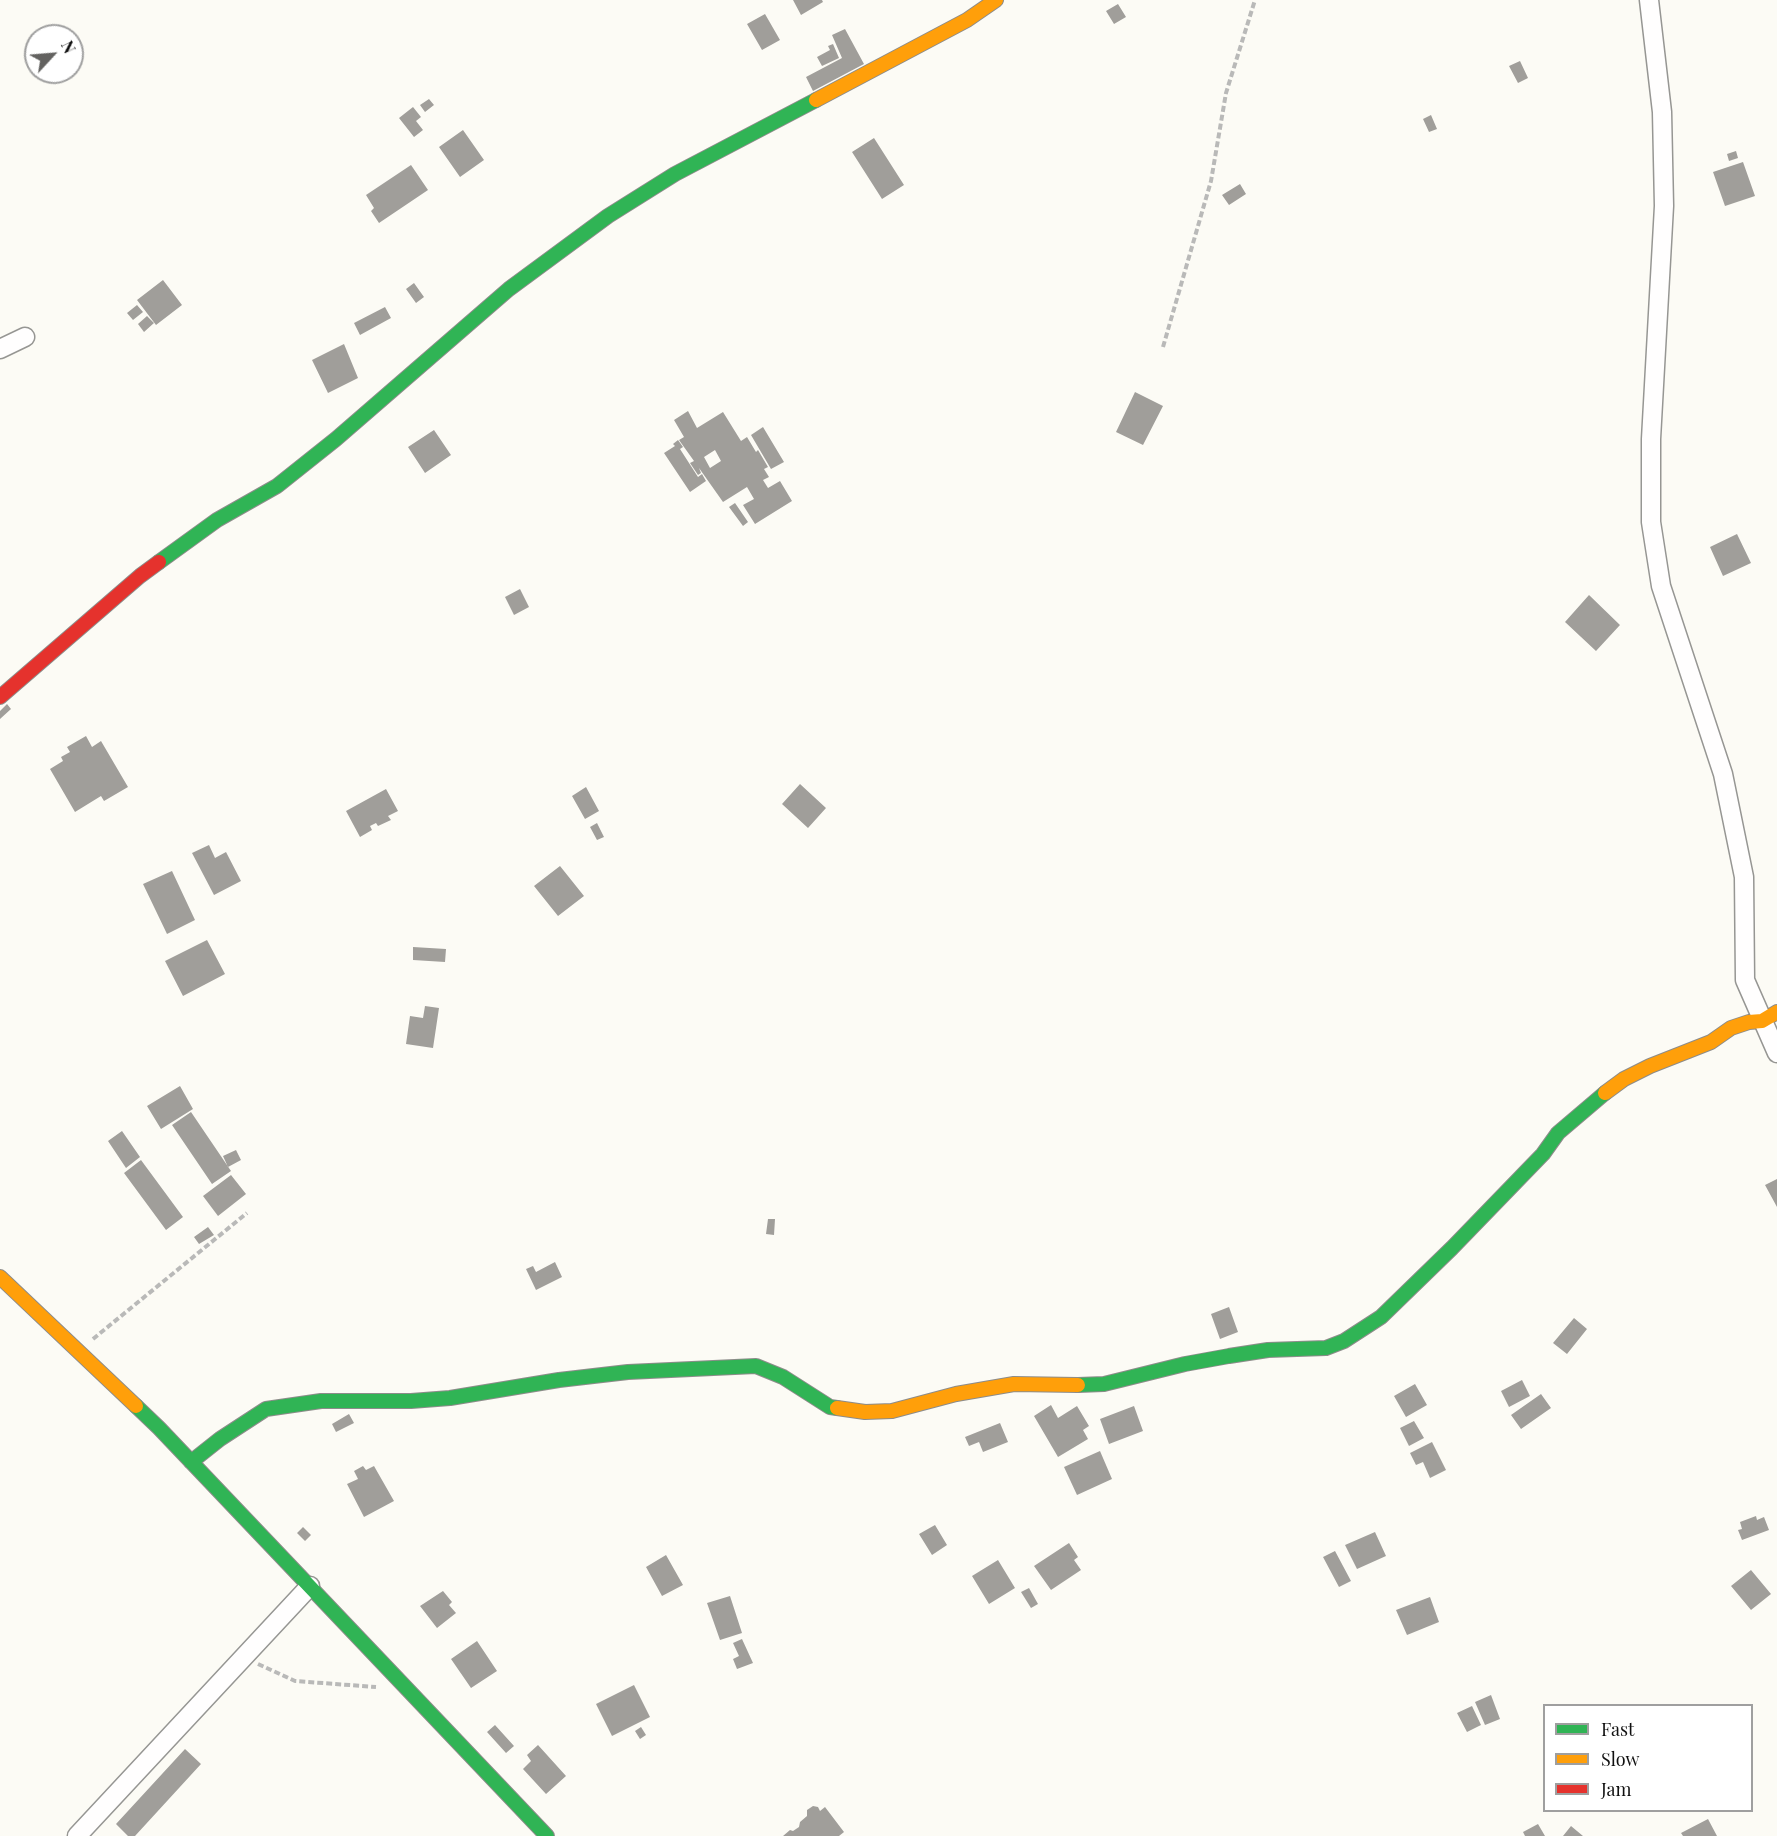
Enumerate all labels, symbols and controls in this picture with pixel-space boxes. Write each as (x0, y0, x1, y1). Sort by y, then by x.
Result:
north arrow (24, 24, 84, 84)
text: N (57, 37, 81, 57)
legend (1543, 1704, 1753, 1812)
text: Fast (1601, 1717, 1634, 1741)
text: Slow (1601, 1747, 1639, 1771)
text: Jam (1601, 1777, 1631, 1801)

